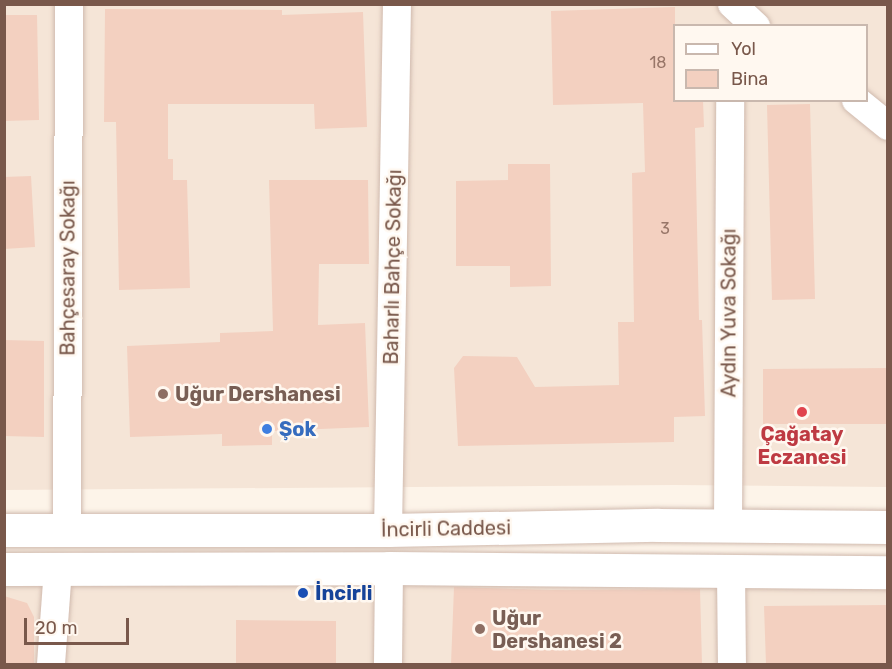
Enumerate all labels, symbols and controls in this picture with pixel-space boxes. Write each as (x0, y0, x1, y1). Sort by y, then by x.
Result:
legend (673, 24, 868, 102)
text: Yol (731, 38, 756, 60)
house number: 18 (649, 53, 667, 73)
text: Bina (731, 68, 768, 90)
street label: Baharlı Bahçe Sokağı (379, 169, 407, 365)
street label: Bahçesaray Sokağı (56, 180, 80, 356)
house number: 3 (660, 219, 670, 239)
street label: Aydın Yuva Sokağı (717, 228, 741, 398)
place label: Uğur Dershanesi (175, 382, 341, 406)
marker: Uğur Dershanesi (156, 387, 170, 401)
marker: Çağatay Eczanesi (795, 405, 809, 419)
place label: Şok (279, 417, 316, 441)
marker: Şok (260, 422, 274, 436)
place label: Çağatay Eczanesi (758, 422, 846, 469)
street label: İncirli Caddesi (381, 516, 511, 542)
place label: İncirli (315, 581, 372, 605)
marker: İncirli (296, 586, 310, 600)
scale bar (27, 606, 132, 644)
place label: Uğur Dershanesi 2 (492, 606, 622, 653)
text: 20 m (35, 617, 77, 639)
marker: Uğur Dershanesi 2 (473, 622, 487, 636)

